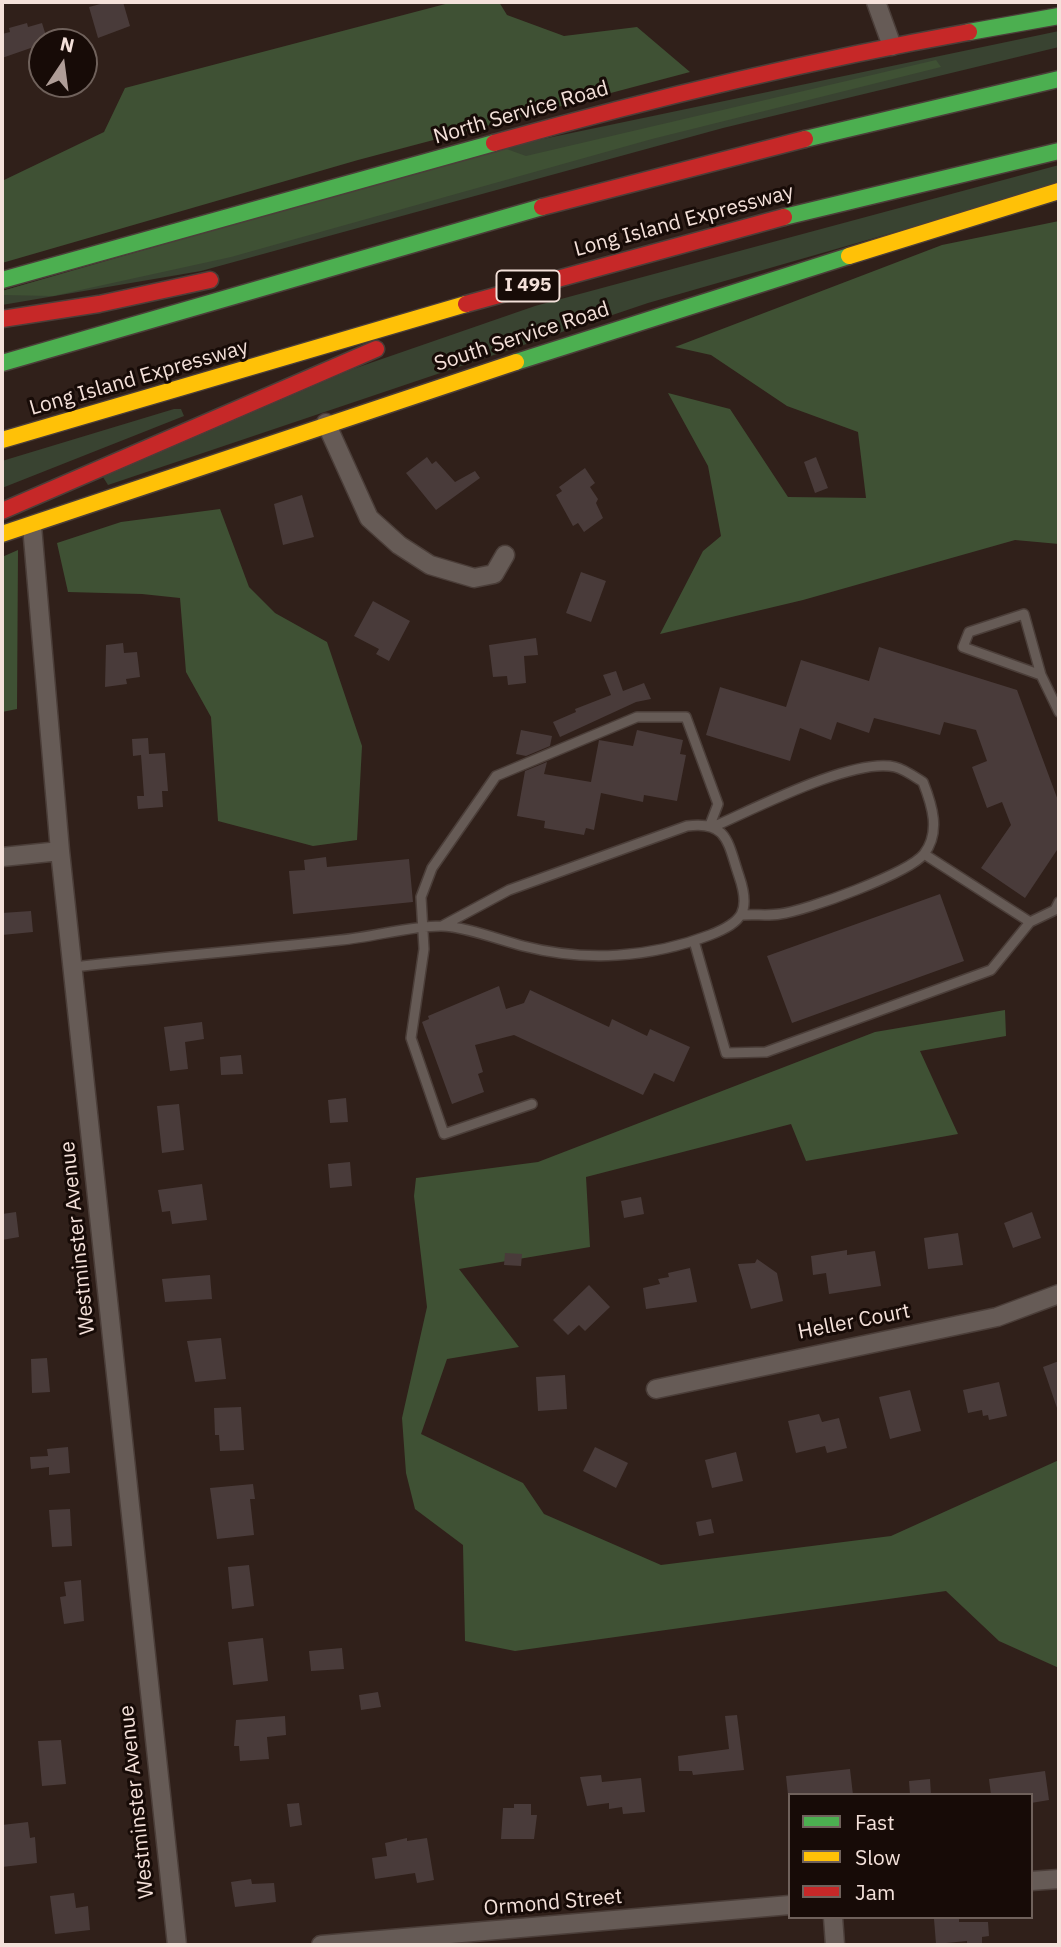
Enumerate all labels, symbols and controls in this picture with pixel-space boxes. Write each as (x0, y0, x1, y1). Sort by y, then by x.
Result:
north arrow (28, 28, 98, 98)
text: N (58, 31, 77, 58)
street label: North Service Road (430, 76, 612, 150)
street label: Long Island Expressway (571, 180, 797, 262)
road number: I 495 (496, 270, 560, 302)
street label: South Service Road (431, 297, 613, 377)
street label: Long Island Expressway (27, 335, 251, 421)
street label: Westminster Avenue (55, 1140, 101, 1336)
street label: Heller Court (796, 1299, 912, 1345)
street label: Westminster Avenue (114, 1704, 160, 1900)
legend (788, 1793, 1033, 1919)
text: Fast (855, 1808, 895, 1836)
text: Slow (855, 1843, 901, 1871)
text: Jam (855, 1878, 895, 1906)
street label: Ormond Street (482, 1884, 624, 1922)

